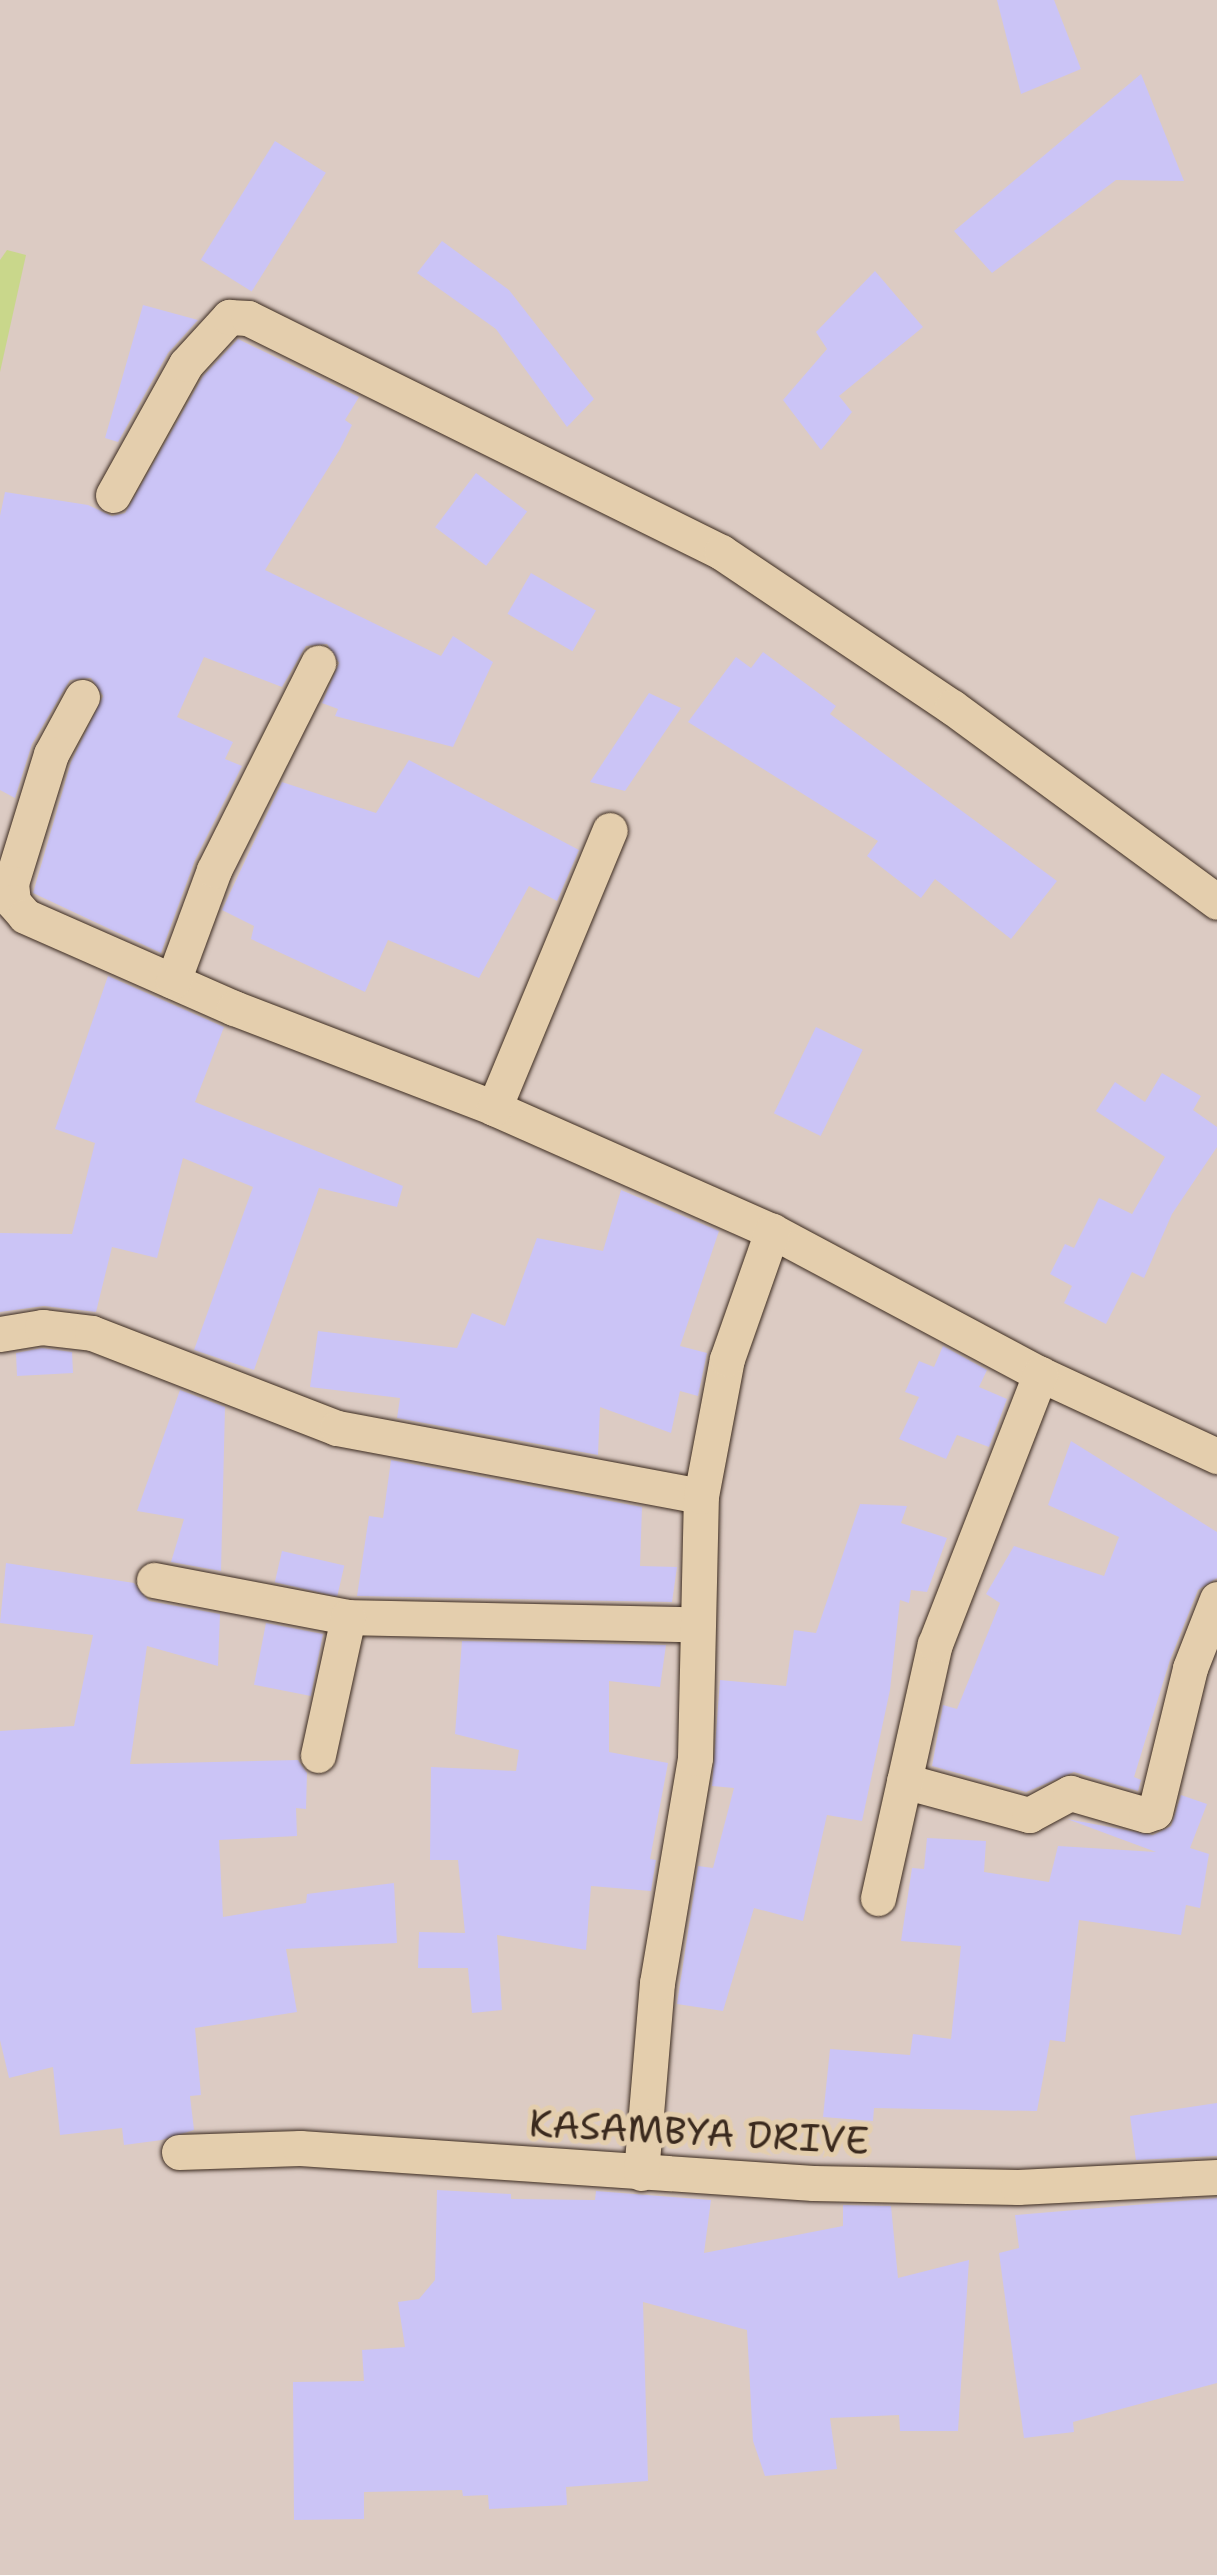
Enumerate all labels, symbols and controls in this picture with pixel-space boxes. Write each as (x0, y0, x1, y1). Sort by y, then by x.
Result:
street label: KASAMBYA DRIVE (528, 2100, 870, 2164)

